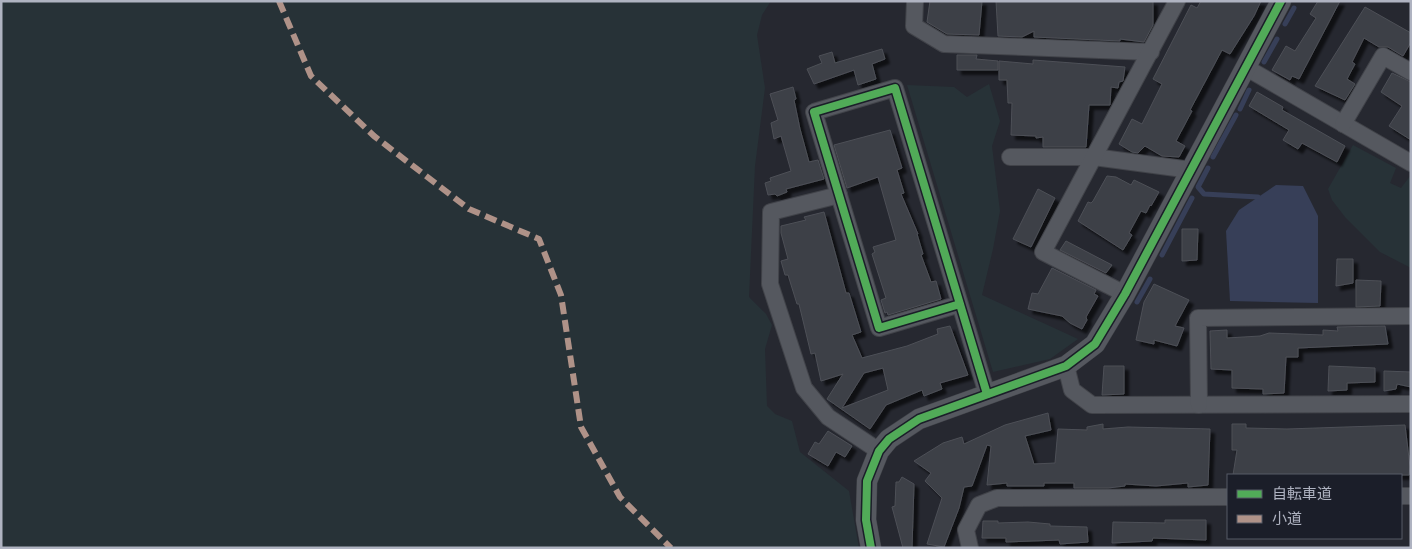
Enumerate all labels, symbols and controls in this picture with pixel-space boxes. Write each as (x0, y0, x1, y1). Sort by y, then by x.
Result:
legend (1227, 474, 1402, 539)
text: 自転車道 (1272, 485, 1332, 502)
text: 小道 (1272, 510, 1302, 527)

